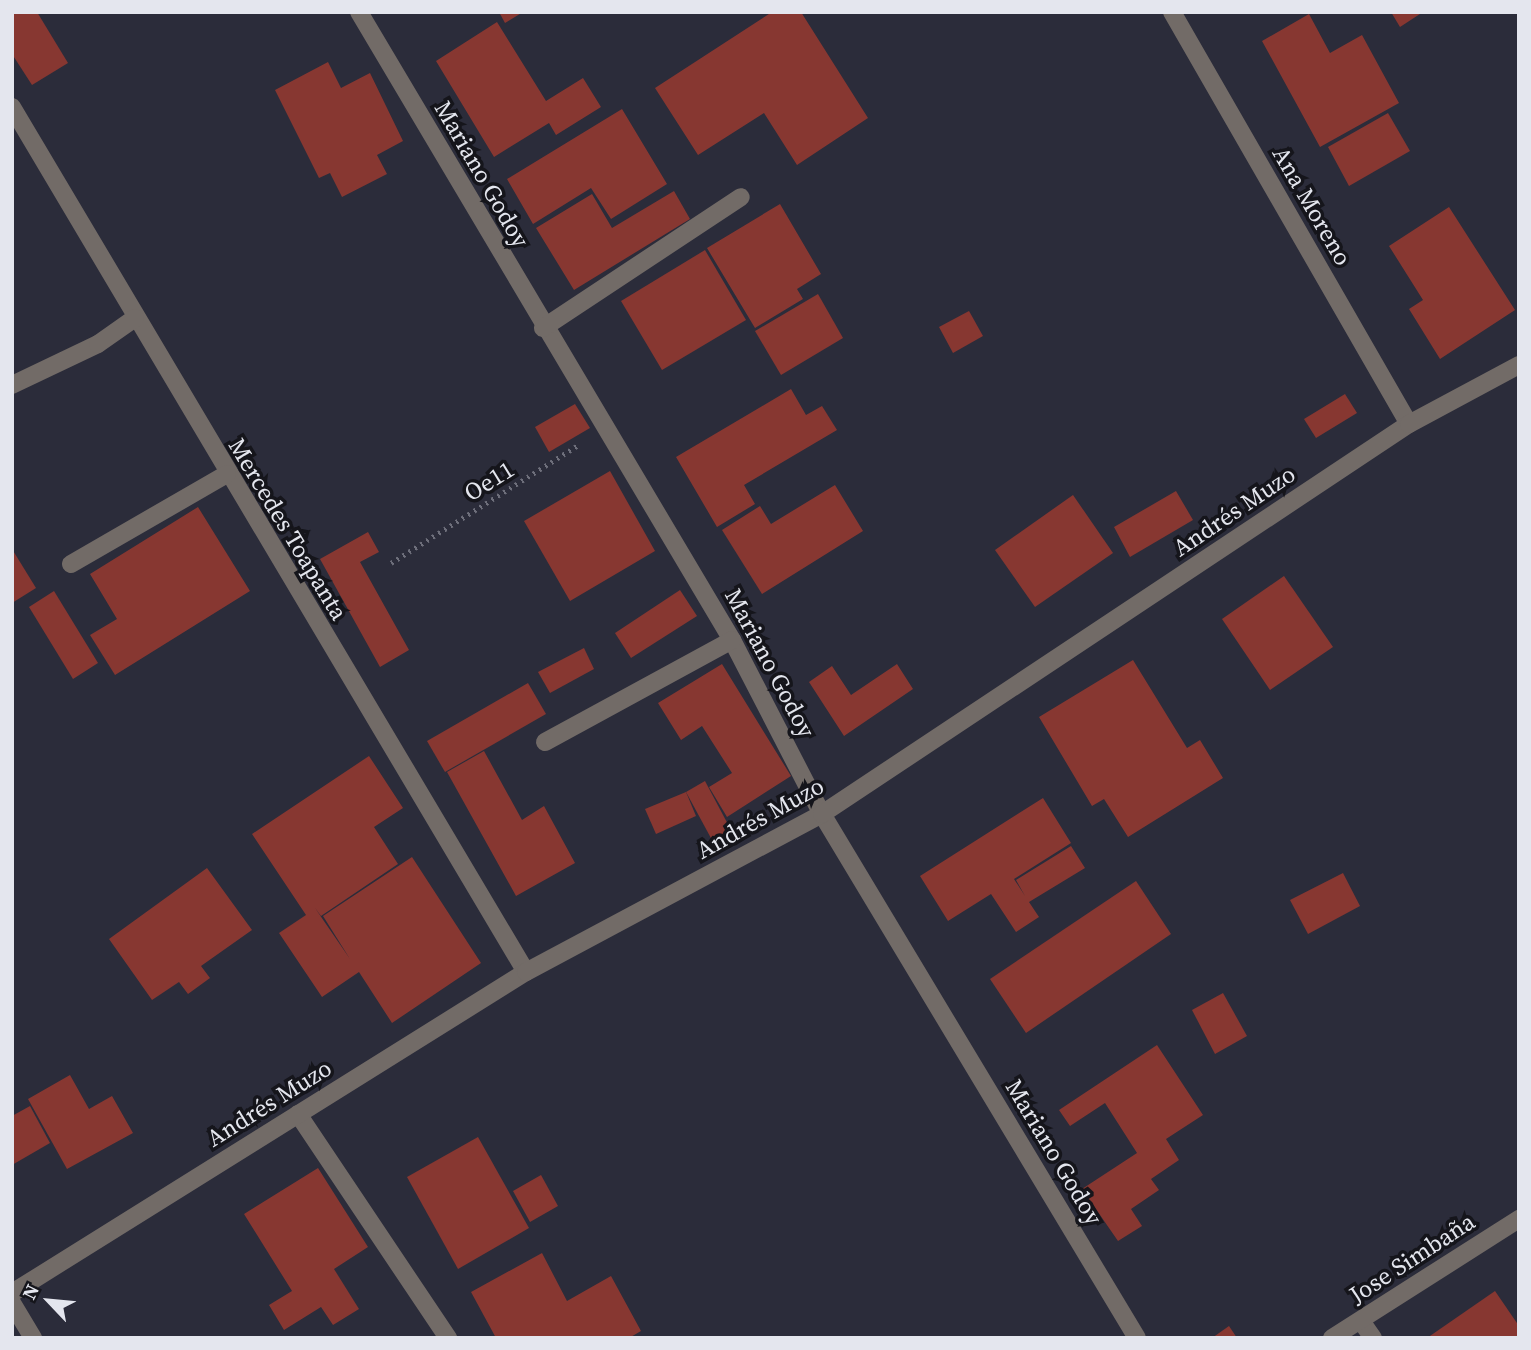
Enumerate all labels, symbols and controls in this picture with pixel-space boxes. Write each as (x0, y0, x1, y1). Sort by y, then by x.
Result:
street label: Mariano Godoy (428, 96, 536, 252)
street label: Ana Moreno (1266, 141, 1358, 271)
street label: Mercedes Toapanta (222, 433, 354, 625)
street label: Oe11 (459, 455, 519, 507)
street label: Andrés Muzo (1167, 459, 1301, 563)
street label: Mariano Godoy (719, 584, 821, 742)
street label: Andrés Muzo (691, 771, 829, 865)
street label: Andrés Muzo (201, 1053, 337, 1153)
street label: Mariano Godoy (999, 1074, 1109, 1230)
street label: Jose Simbaña (1344, 1207, 1480, 1309)
north arrow (14, 1266, 84, 1336)
text: N (15, 1280, 45, 1304)

